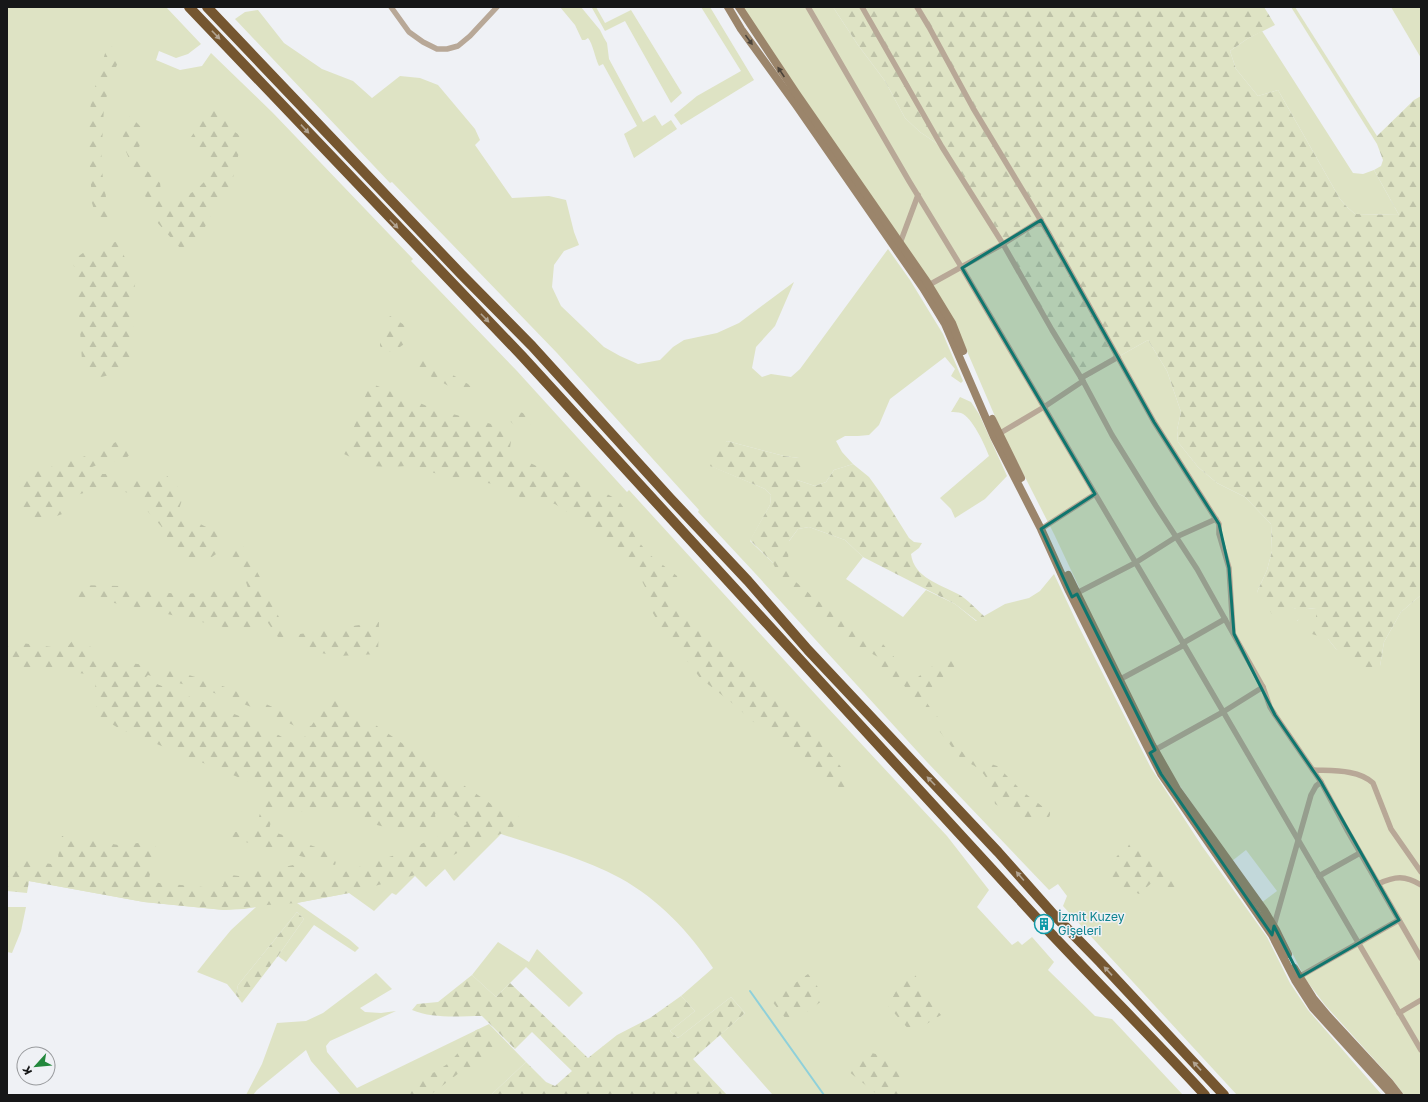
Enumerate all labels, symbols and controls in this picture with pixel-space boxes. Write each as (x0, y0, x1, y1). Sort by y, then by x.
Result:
one-way arrow (211, 30, 221, 40)
one-way arrow (745, 34, 753, 45)
one-way arrow (777, 66, 785, 77)
one-way arrow (301, 124, 310, 134)
one-way arrow (390, 219, 399, 229)
one-way arrow (480, 313, 489, 323)
one-way arrow (926, 776, 936, 786)
one-way arrow (1015, 871, 1025, 881)
place label: İzmit Kuzey Gişeleri (1058, 909, 1125, 938)
building icon: İzmit Kuzey Gişeleri (1033, 913, 1055, 935)
one-way arrow (1104, 966, 1113, 976)
north arrow (16, 1046, 56, 1086)
one-way arrow (1193, 1062, 1202, 1071)
text: K (19, 1064, 34, 1077)

